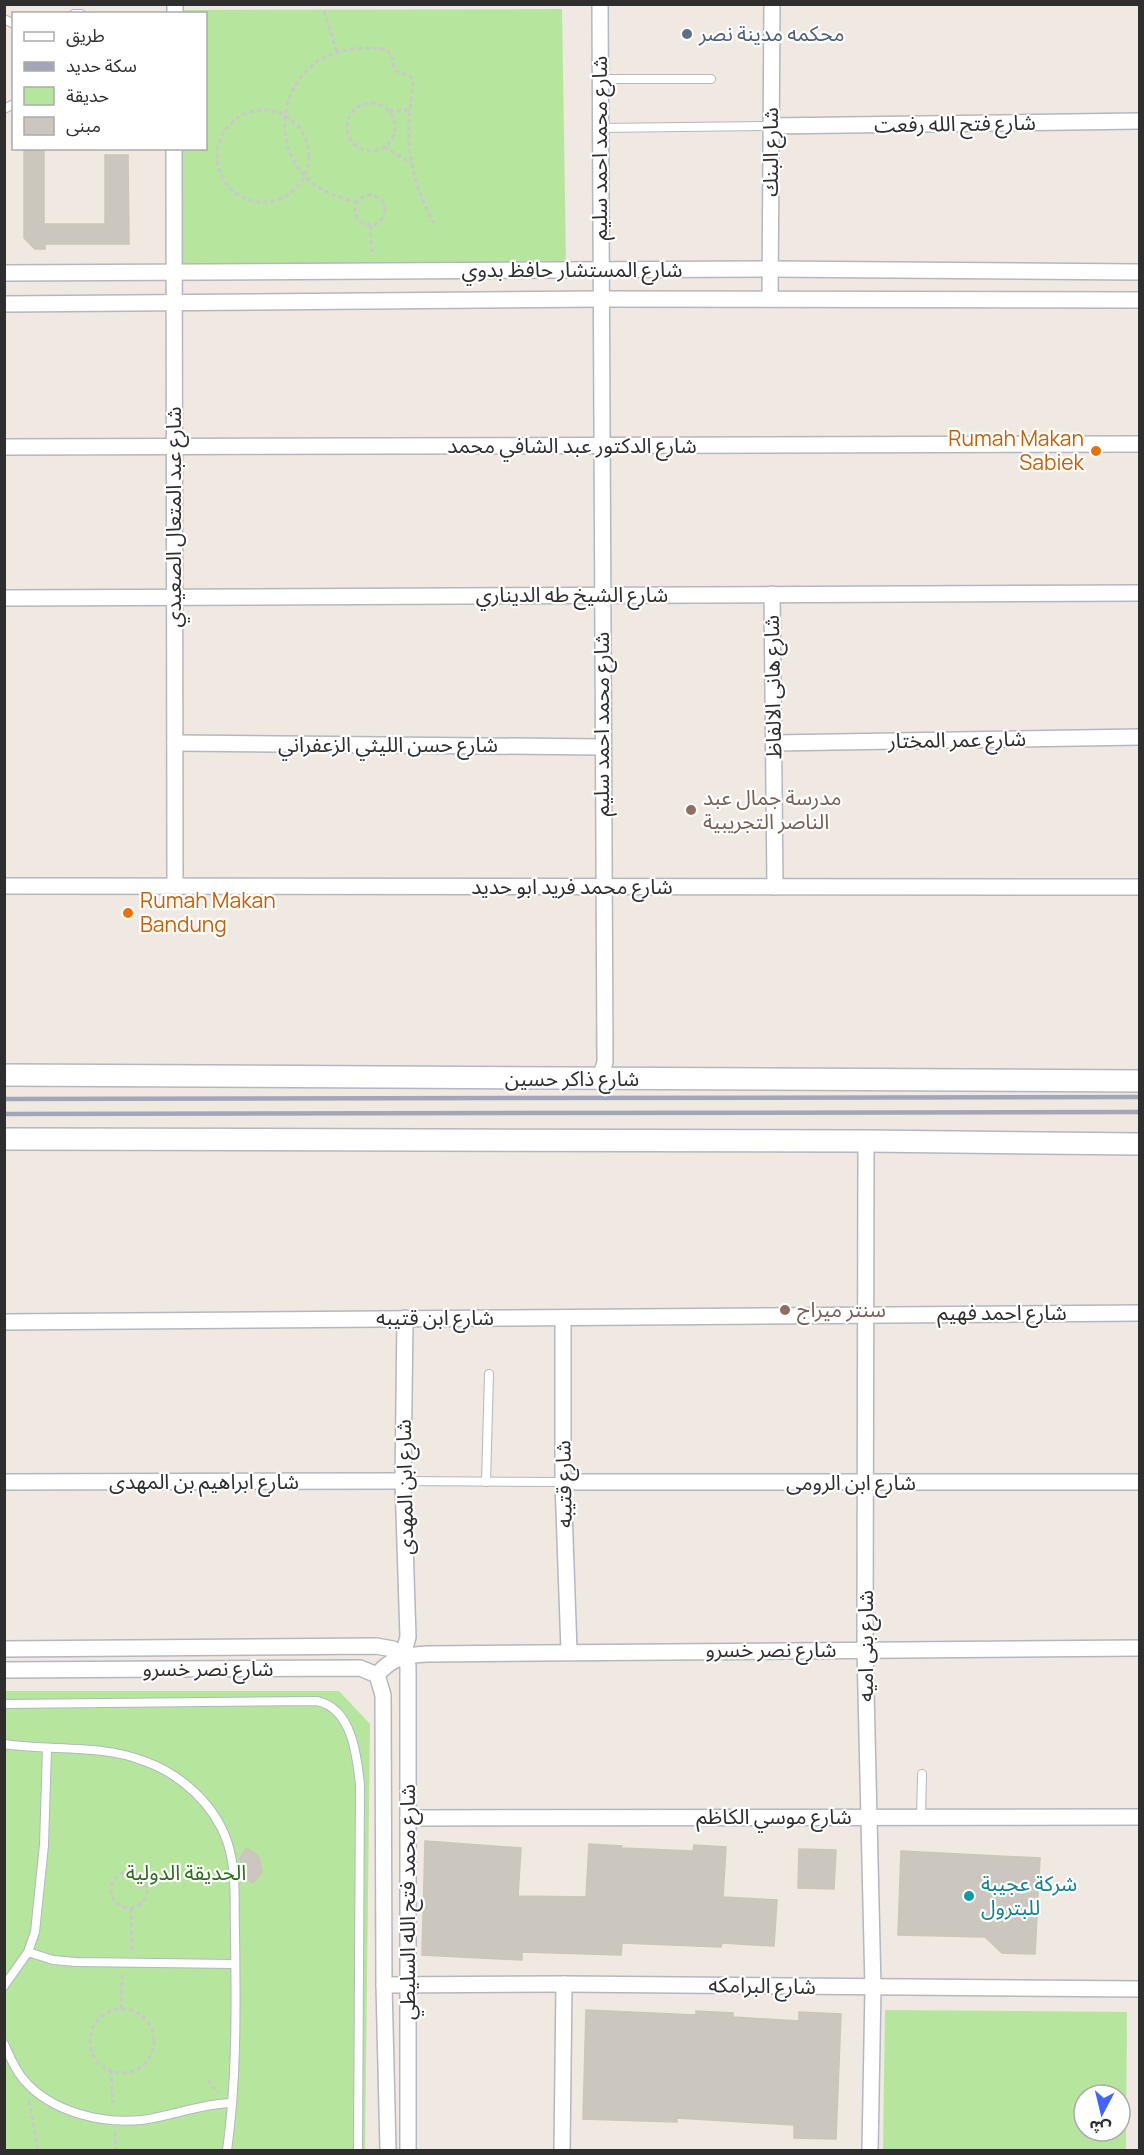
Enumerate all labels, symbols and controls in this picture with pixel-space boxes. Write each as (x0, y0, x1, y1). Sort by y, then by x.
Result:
legend (12, 12, 207, 150)
place label: محكمه مدينة نصر (698, 19, 845, 47)
text: طريق (66, 23, 105, 47)
marker: محكمه مدينة نصر (680, 27, 694, 41)
text: سكة حديد (66, 53, 137, 77)
street label: شارع محمد احمد سليم (585, 56, 615, 240)
text: حديقة (66, 83, 109, 107)
street label: شارع البنك (756, 107, 786, 197)
street label: شارع فتح الله رفعت (874, 108, 1036, 140)
text: مبنى (66, 113, 101, 137)
street label: شارع المستشار حافظ بدوي (462, 255, 682, 286)
street label: شارع عبد المتعال الصعيدي (159, 407, 190, 627)
place label: Rumah Makan Sabiek (948, 424, 1085, 476)
street label: شارع الدكتور عبد الشافي محمد (447, 431, 697, 462)
marker: Rumah Makan Sabiek (1089, 444, 1103, 458)
street label: شارع الشيخ طه الديناري (476, 580, 668, 611)
street label: شارع هانى الالفاظ (757, 615, 789, 759)
street label: شارع محمد احمد سليم (587, 632, 617, 816)
street label: شارع عمر المختار (887, 724, 1026, 756)
street label: شارع حسن الليثي الزعفراني (278, 730, 498, 761)
place label: مدرسة جمال عبد الناصر التجريبية (703, 783, 842, 835)
marker: مدرسة جمال عبد الناصر التجريبية (684, 803, 698, 817)
street label: شارع محمد فريد ابو حديد (471, 872, 673, 902)
place label: Rumah Makan Bandung (140, 886, 276, 938)
marker: Rumah Makan Bandung (121, 906, 135, 920)
street label: شارع ذاكر حسين (505, 1064, 639, 1094)
place label: سنتر ميراج (797, 1295, 886, 1325)
street label: شارع احمد فهيم (937, 1298, 1067, 1328)
street label: شارع ابن قتيبه (376, 1303, 494, 1333)
marker: سنتر ميراج (778, 1303, 792, 1317)
street label: شارع ابن المهدى (389, 1419, 421, 1555)
street label: شارع قتيبه (548, 1440, 580, 1528)
street label: شارع ابراهيم بن المهدى (109, 1467, 299, 1497)
street label: شارع ابن الرومى (786, 1468, 916, 1498)
street label: شارع بنى اميه (851, 1590, 881, 1702)
street label: شارع نصر خسرو (705, 1635, 837, 1665)
street label: شارع نصر خسرو (142, 1654, 274, 1684)
street label: شارع محمد فتح الله السليطي (393, 1784, 424, 2020)
street label: شارع موسي الكاظم (696, 1802, 852, 1833)
park label: الحديقة الدولية (126, 1858, 246, 1886)
place label: شركة عجيبة للبترول (981, 1869, 1077, 1921)
marker: شركة عجيبة للبترول (962, 1889, 976, 1903)
street label: شارع البرامكه (708, 1970, 816, 2002)
north arrow (1072, 2083, 1132, 2143)
text: ش (1088, 2116, 1112, 2140)

